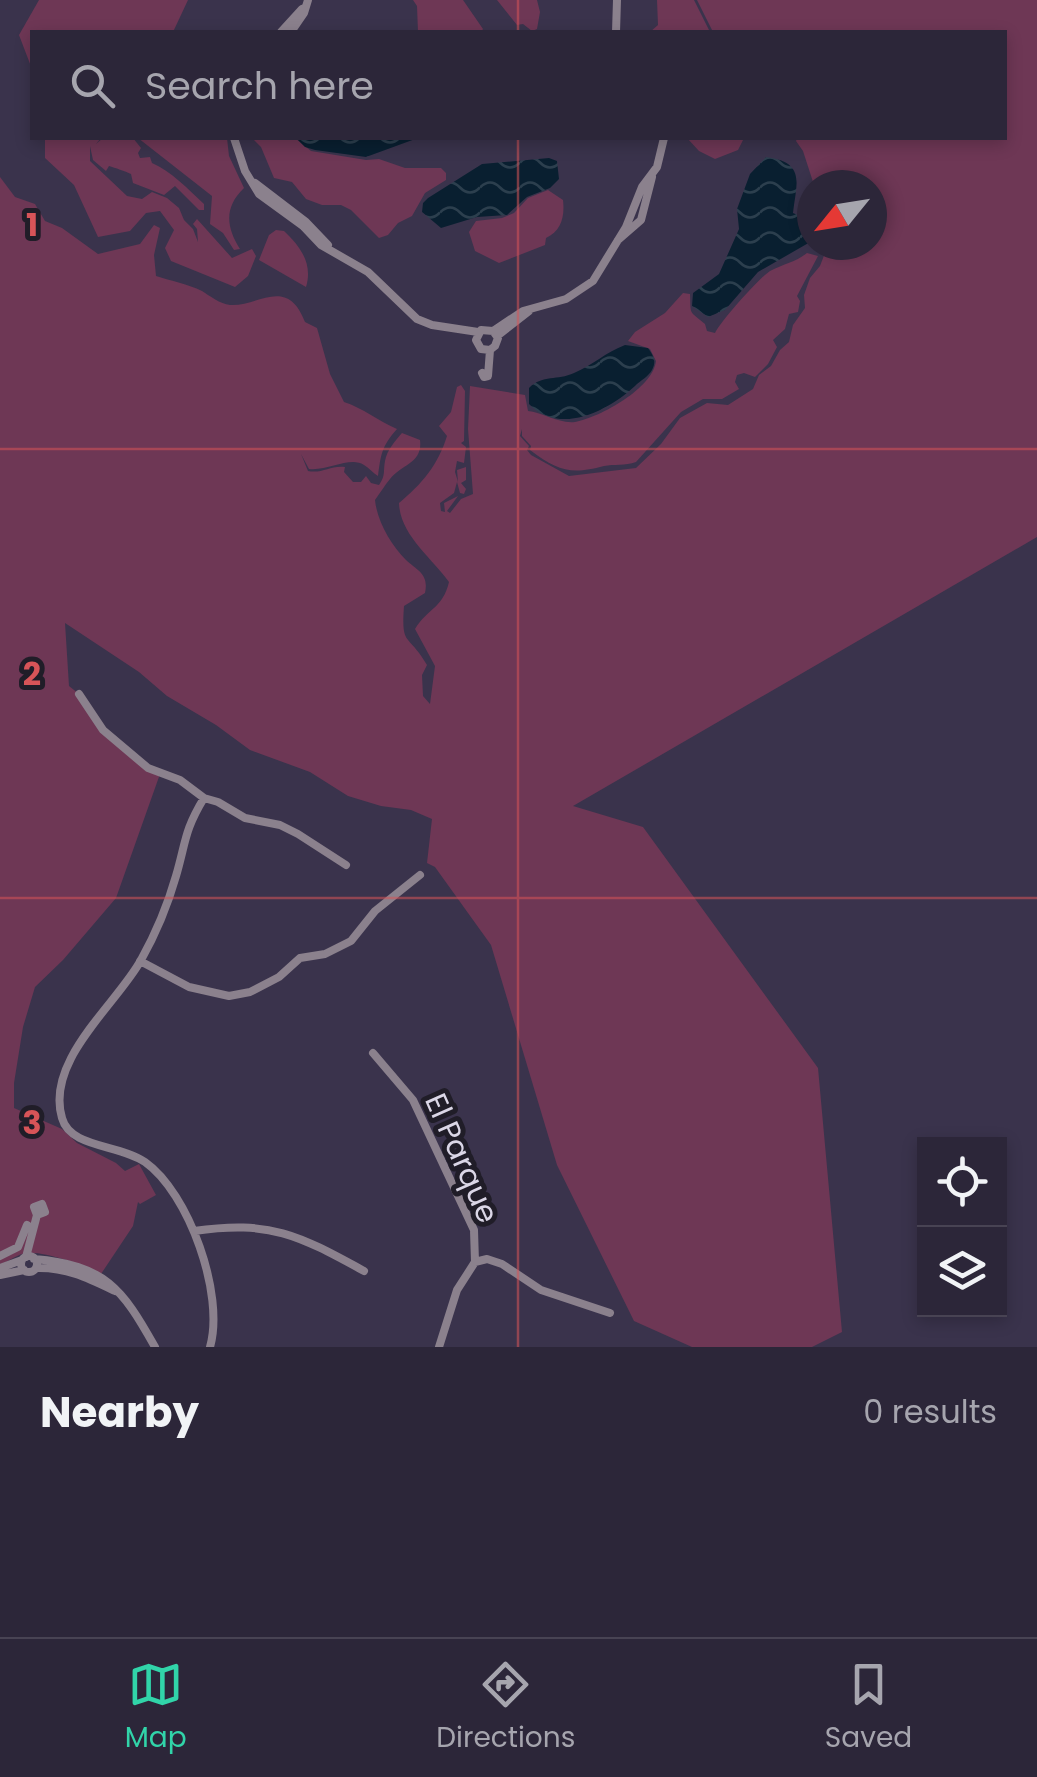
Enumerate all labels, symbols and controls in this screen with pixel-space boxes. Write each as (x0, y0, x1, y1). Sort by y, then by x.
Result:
search box (30, 30, 1007, 140)
icon: search (65, 58, 120, 113)
text: Search here (145, 59, 374, 112)
north arrow (797, 170, 887, 260)
text: 1 (26, 202, 38, 247)
text: 2 (23, 651, 41, 696)
street label: El Parque (414, 1086, 510, 1230)
text: 3 (22, 1100, 42, 1145)
map controls (917, 1137, 1007, 1317)
button: locate (917, 1137, 1007, 1227)
button: layers (917, 1227, 1007, 1317)
text: Nearby (40, 1383, 199, 1442)
text: 0 results (863, 1389, 997, 1434)
tab: Map (125, 1657, 187, 1759)
tab: Directions (436, 1657, 575, 1759)
tab: Saved (825, 1657, 912, 1759)

